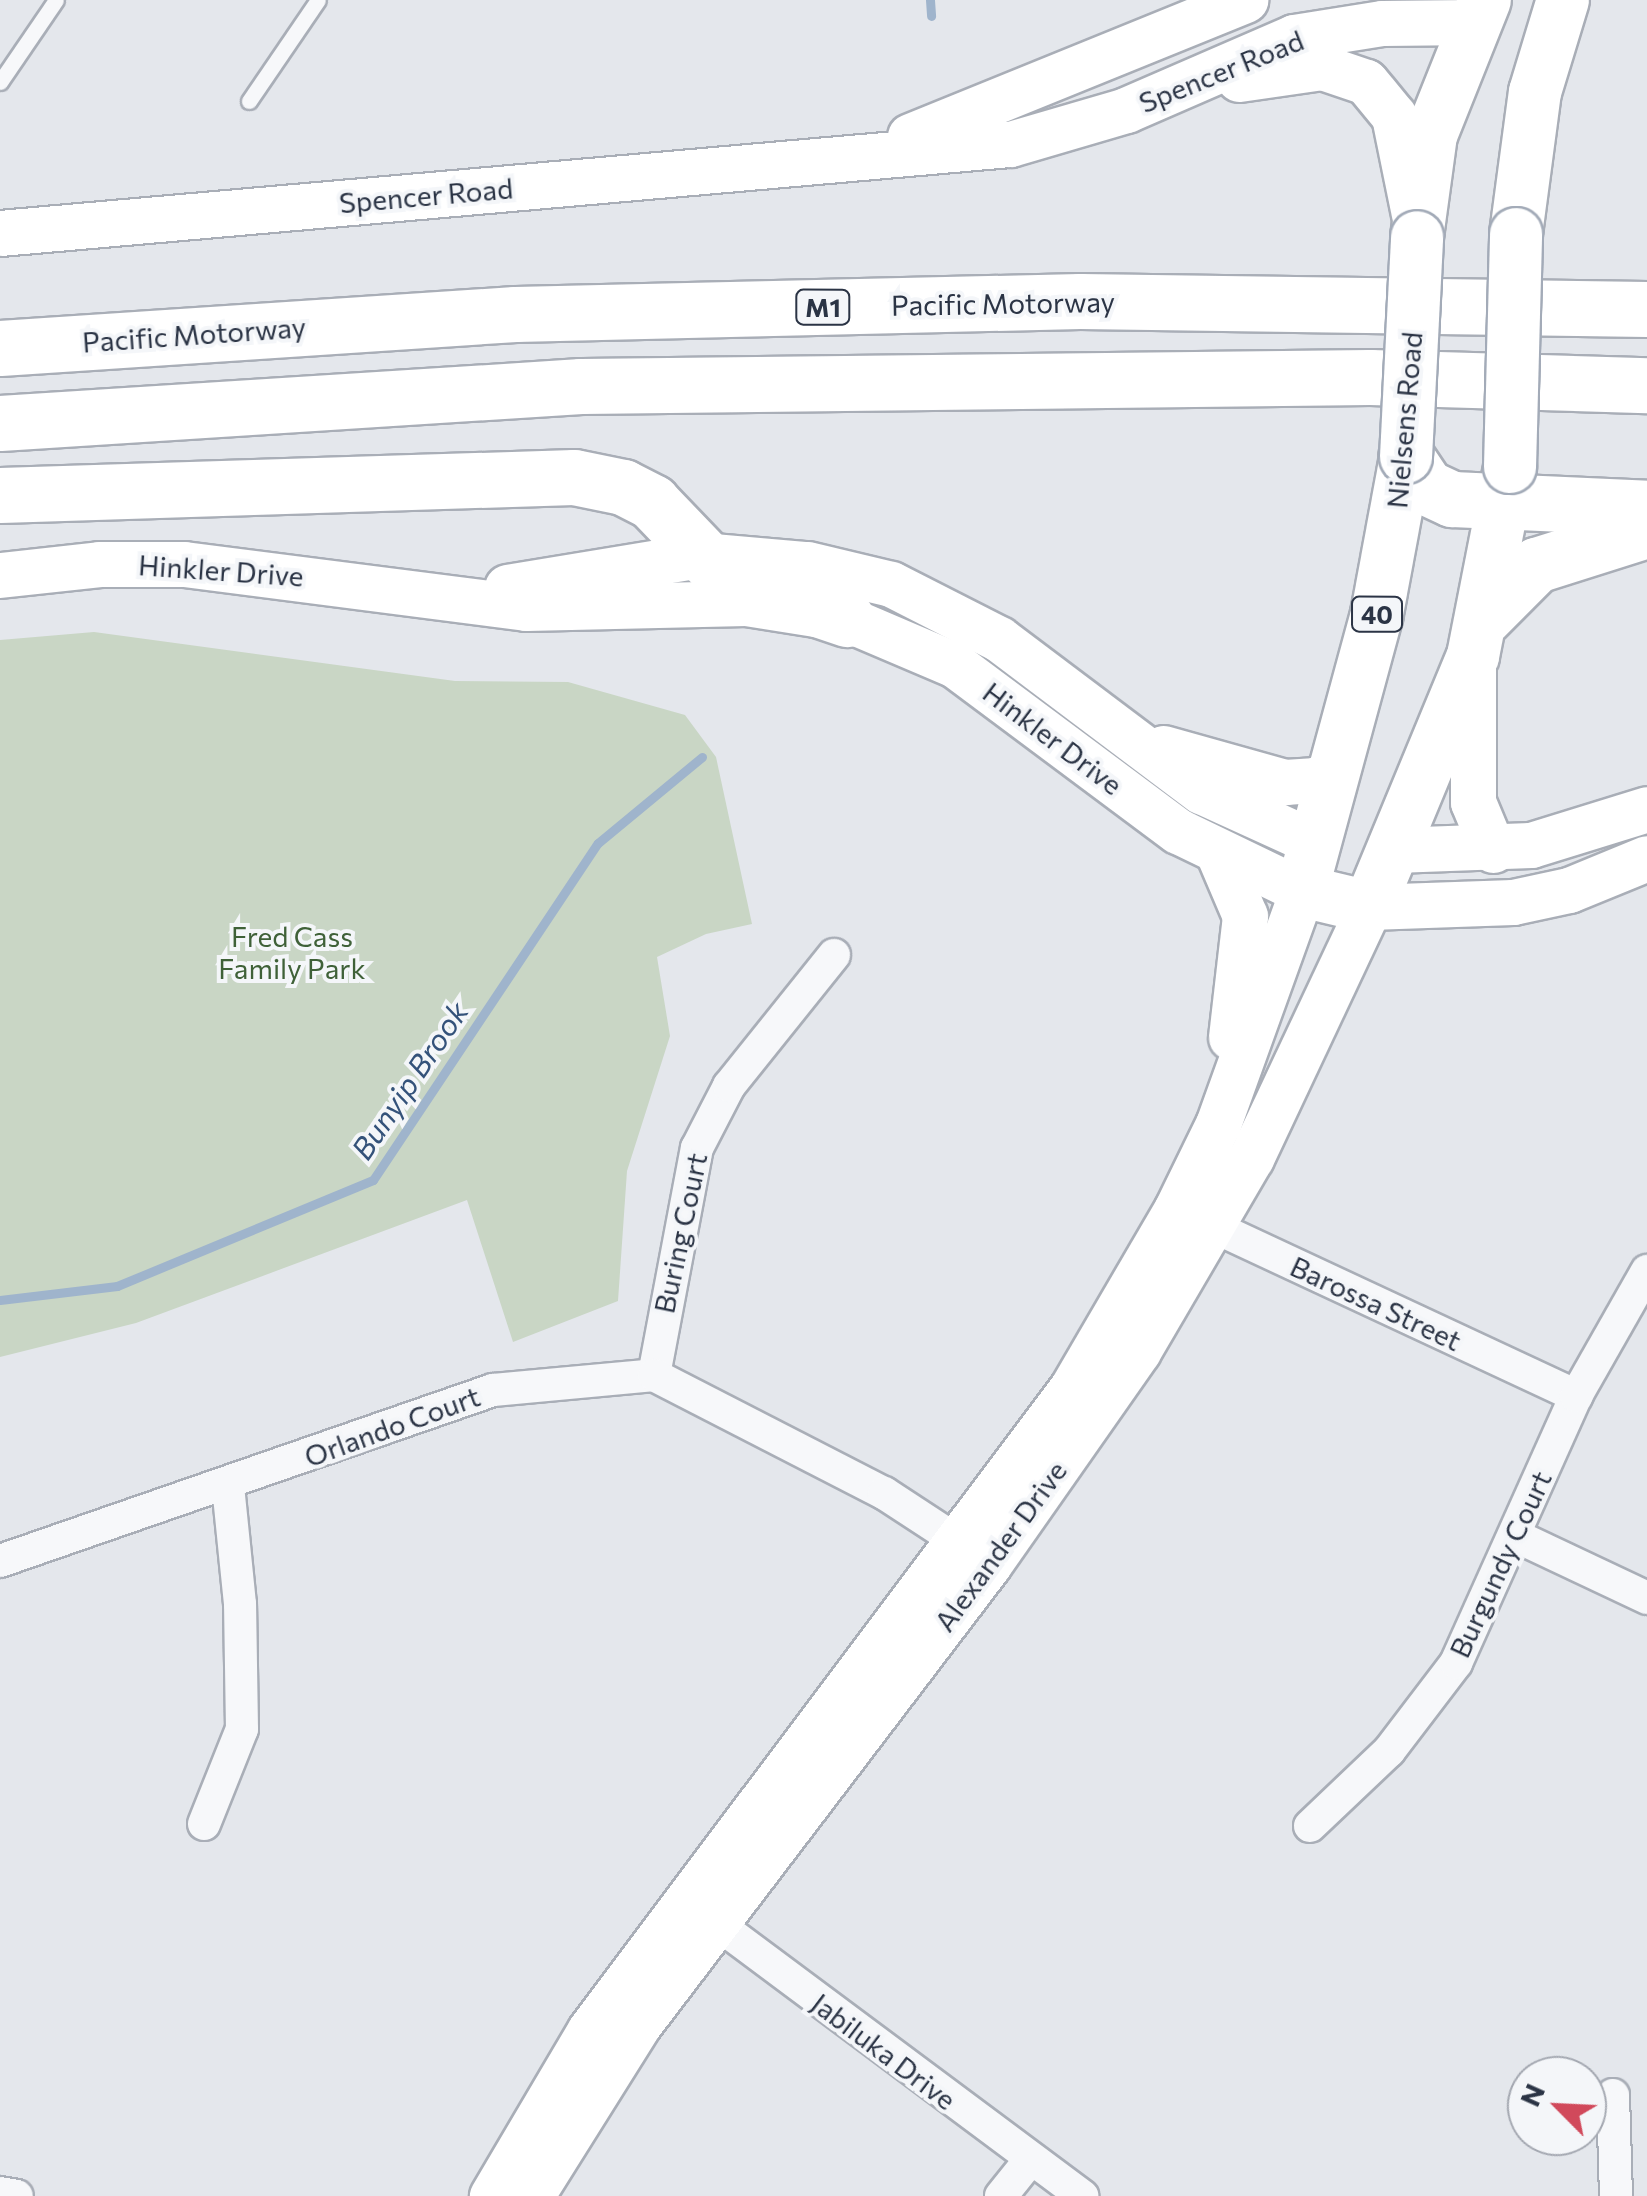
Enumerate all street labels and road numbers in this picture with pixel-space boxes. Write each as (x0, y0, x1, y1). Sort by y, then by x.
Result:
street label: Spencer Road (1134, 23, 1308, 119)
street label: Spencer Road (338, 171, 514, 219)
street label: Pacific Motorway (891, 284, 1115, 322)
road number: M1 (793, 287, 853, 327)
street label: Pacific Motorway (81, 309, 307, 359)
street label: Nielsens Road (1380, 330, 1428, 510)
street label: Hinkler Drive (137, 547, 305, 593)
road number: 40 (1350, 594, 1404, 634)
street label: Hinkler Drive (977, 675, 1129, 801)
street label: Buring Court (647, 1150, 713, 1316)
street label: Barossa Street (1285, 1249, 1467, 1357)
street label: Orlando Court (300, 1379, 484, 1473)
street label: Alexander Drive (927, 1454, 1073, 1638)
street label: Burgundy Court (1442, 1465, 1558, 1663)
street label: Jabiluka Drive (805, 1986, 963, 2116)

